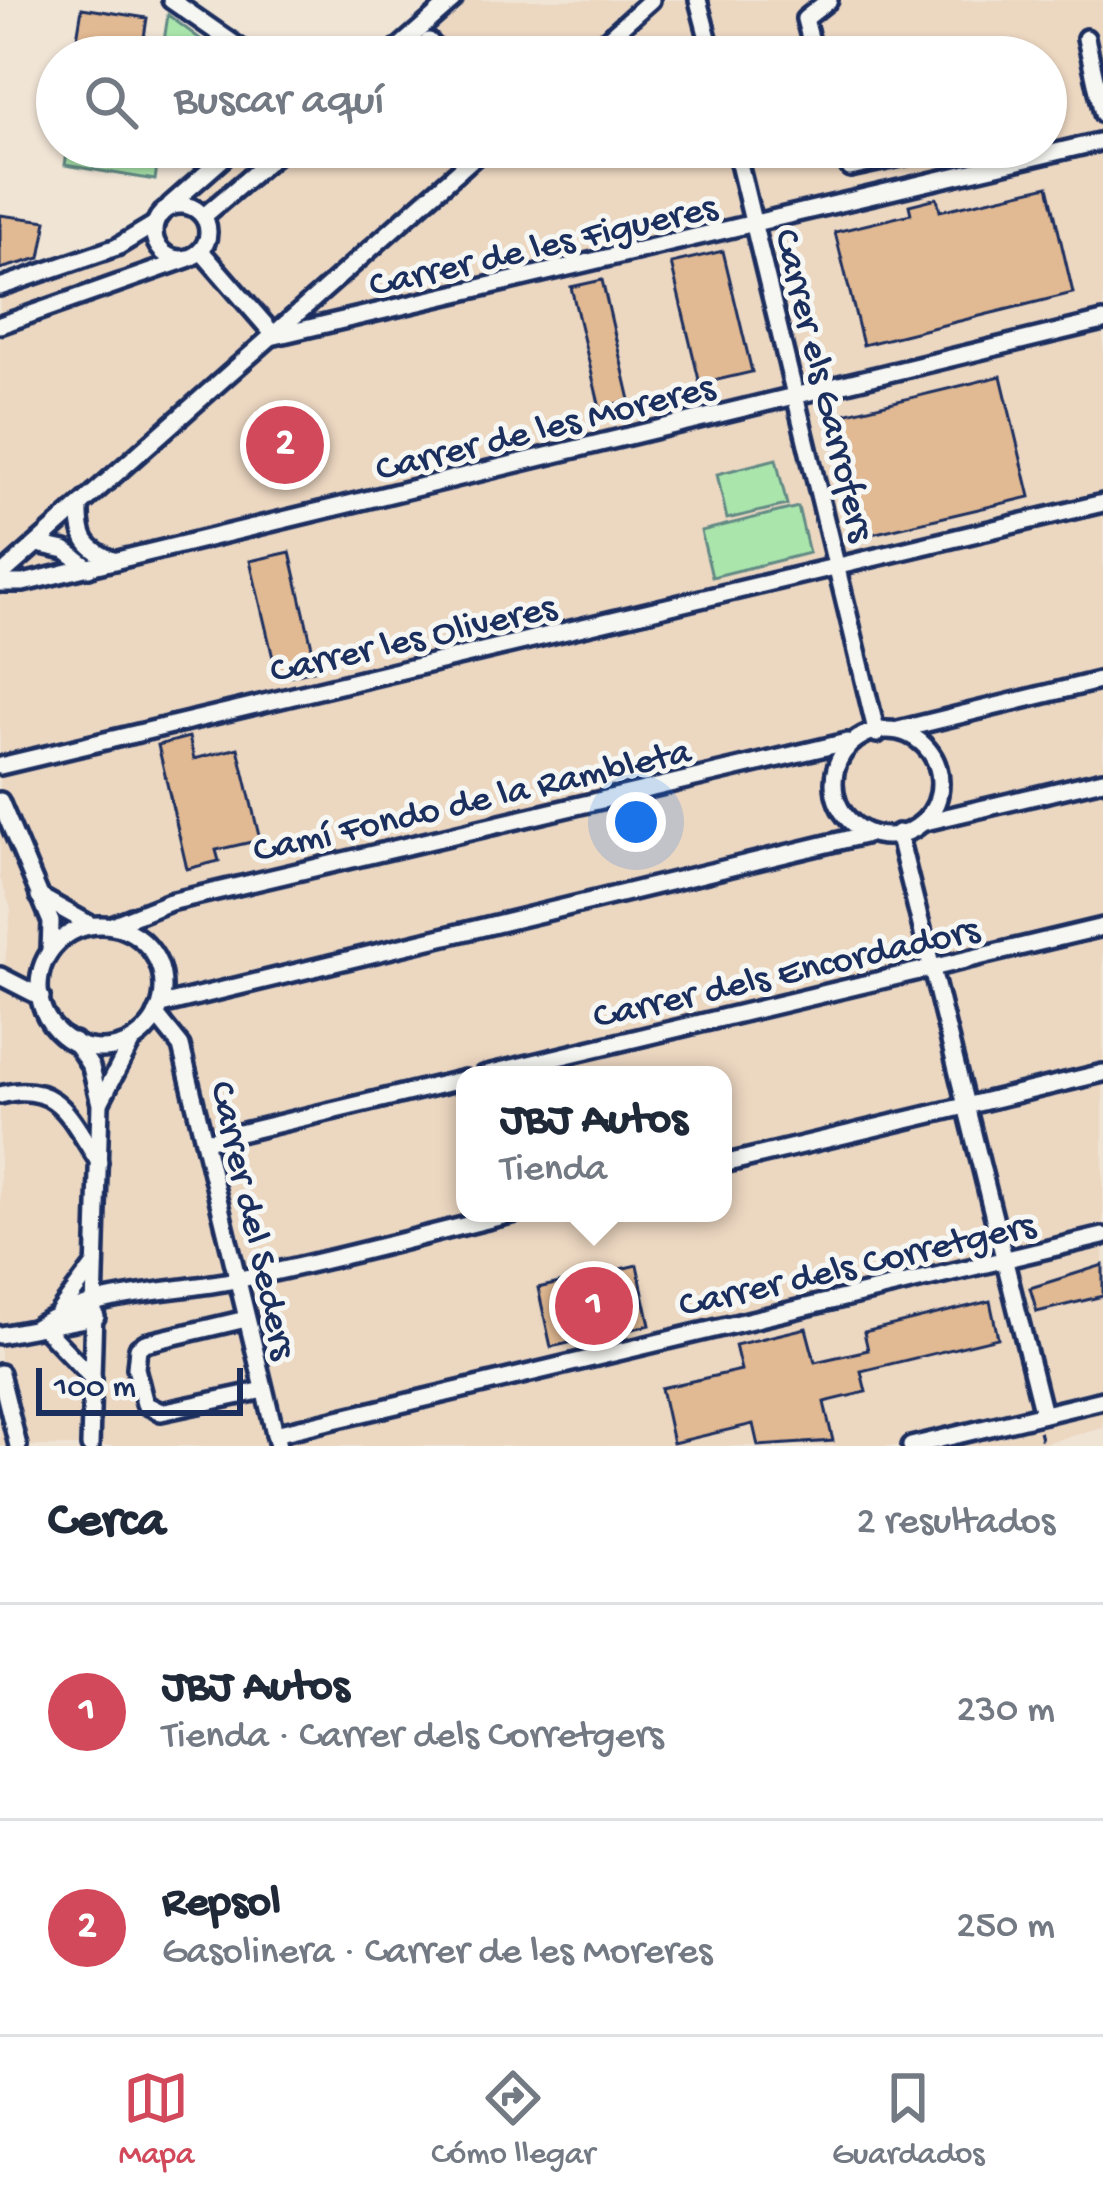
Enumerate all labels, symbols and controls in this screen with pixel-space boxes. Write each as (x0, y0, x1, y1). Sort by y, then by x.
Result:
search box (36, 36, 1067, 168)
icon: search (78, 69, 144, 135)
text: Buscar aquí (174, 76, 384, 129)
street label: Carrer de les Figueres (365, 186, 724, 311)
street label: Carrer els Garrofers (760, 225, 883, 548)
street label: Carrer de les Moreres (371, 366, 721, 495)
pin: 2 (246, 400, 324, 490)
street label: Carrer les Oliveres (266, 586, 563, 697)
street label: Camí Fondo de la Rambleta (249, 731, 697, 877)
your location (606, 792, 666, 852)
street label: Carrer dels Encordadors (589, 909, 986, 1043)
popup (456, 1066, 732, 1222)
street label: Carrer del Seders (196, 1077, 305, 1366)
text: JBJ Autos (500, 1095, 688, 1148)
text: Tienda (500, 1148, 607, 1194)
street label: Carrer dels Corretgers (675, 1204, 1042, 1331)
pin: 1 (555, 1261, 633, 1351)
scale bar (36, 1362, 243, 1415)
text: 100 m (54, 1370, 136, 1408)
text: Cerca (48, 1494, 166, 1554)
text: 2 resultados (856, 1501, 1055, 1547)
text: JBJ Autos (162, 1662, 349, 1715)
text: 1 (79, 1689, 95, 1735)
text: 230 m (957, 1689, 1055, 1735)
text: Tienda · Carrer dels Corretgers (162, 1715, 664, 1761)
text: Repsol (162, 1878, 281, 1931)
text: 2 (77, 1905, 97, 1951)
text: 250 m (956, 1905, 1055, 1951)
text: Gasolinera · Carrer de les Moreres (162, 1931, 712, 1977)
tab: Mapa (118, 2065, 194, 2175)
tab: Cómo llegar (431, 2065, 595, 2175)
tab: Guardados (832, 2065, 985, 2175)

